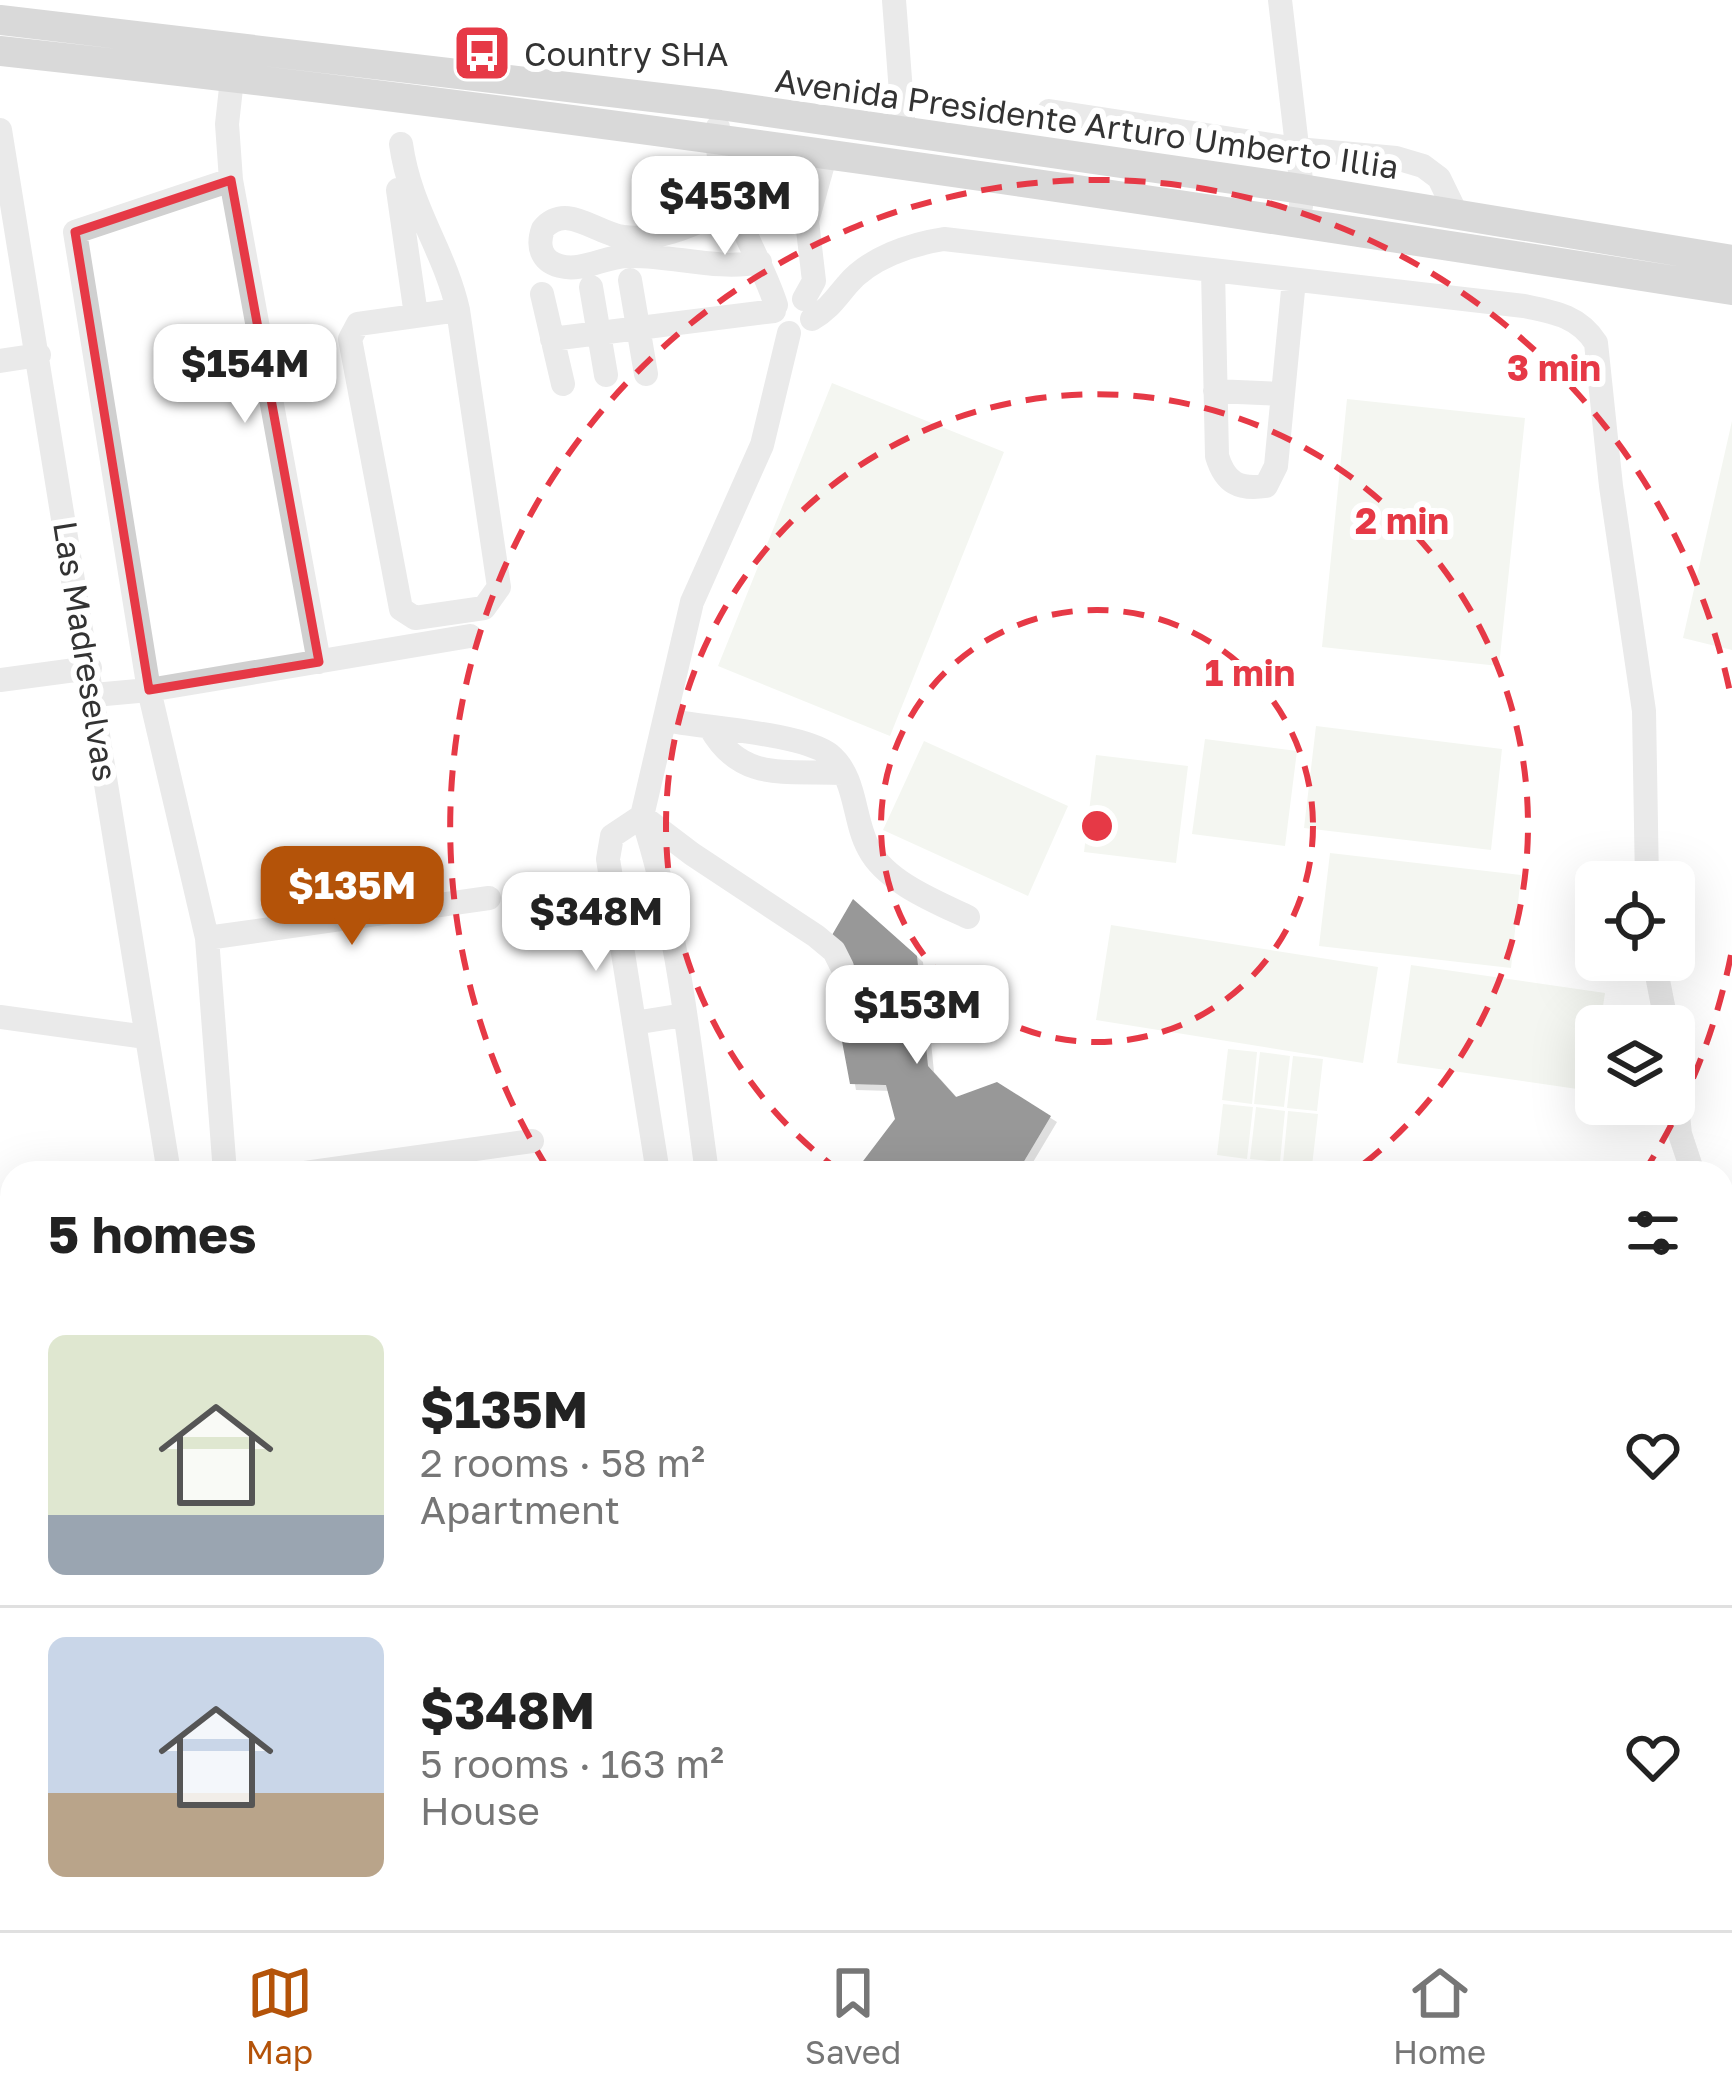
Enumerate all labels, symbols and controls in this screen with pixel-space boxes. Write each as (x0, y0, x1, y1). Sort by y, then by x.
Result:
bus stop icon: Country SHA (451, 22, 513, 84)
place label: Country SHA (524, 34, 728, 73)
street label: Avenida Presidente Arturo Umberto Illia (773, 60, 1401, 186)
pin: $453M (641, 156, 809, 258)
text: $453M (659, 171, 791, 218)
pin: $154M (161, 324, 329, 426)
text: $154M (180, 339, 310, 386)
text: 3 min (1507, 346, 1601, 389)
text: 2 min (1355, 499, 1449, 542)
street label: Las Madreselvas (46, 518, 126, 784)
text: 1 min (1205, 651, 1295, 694)
centre of rings (1076, 805, 1118, 847)
pin: $135M (268, 846, 436, 948)
text: $135M (288, 861, 416, 908)
map controls (1575, 861, 1695, 1125)
button: locate (1575, 861, 1695, 981)
pin: $348M (512, 872, 680, 974)
text: $348M (529, 887, 663, 934)
pin: $153M (833, 965, 1001, 1067)
text: $153M (853, 980, 981, 1027)
button: layers (1575, 1005, 1695, 1125)
icon: filters (1620, 1200, 1686, 1266)
text: 5 homes (48, 1203, 257, 1264)
text: $135M (420, 1378, 588, 1439)
icon: home (144, 1383, 288, 1527)
icon: heart (1620, 1422, 1686, 1488)
text: 2 rooms · 58 m² (420, 1439, 705, 1486)
text: Apartment (420, 1486, 620, 1533)
text: $348M (420, 1679, 595, 1740)
icon: home (144, 1685, 288, 1829)
icon: heart (1620, 1724, 1686, 1790)
text: 5 rooms · 163 m² (420, 1740, 724, 1787)
text: House (420, 1787, 540, 1834)
tab: Map (246, 1960, 313, 2071)
tab: Saved (805, 1960, 901, 2071)
tab: Home (1393, 1960, 1486, 2071)

